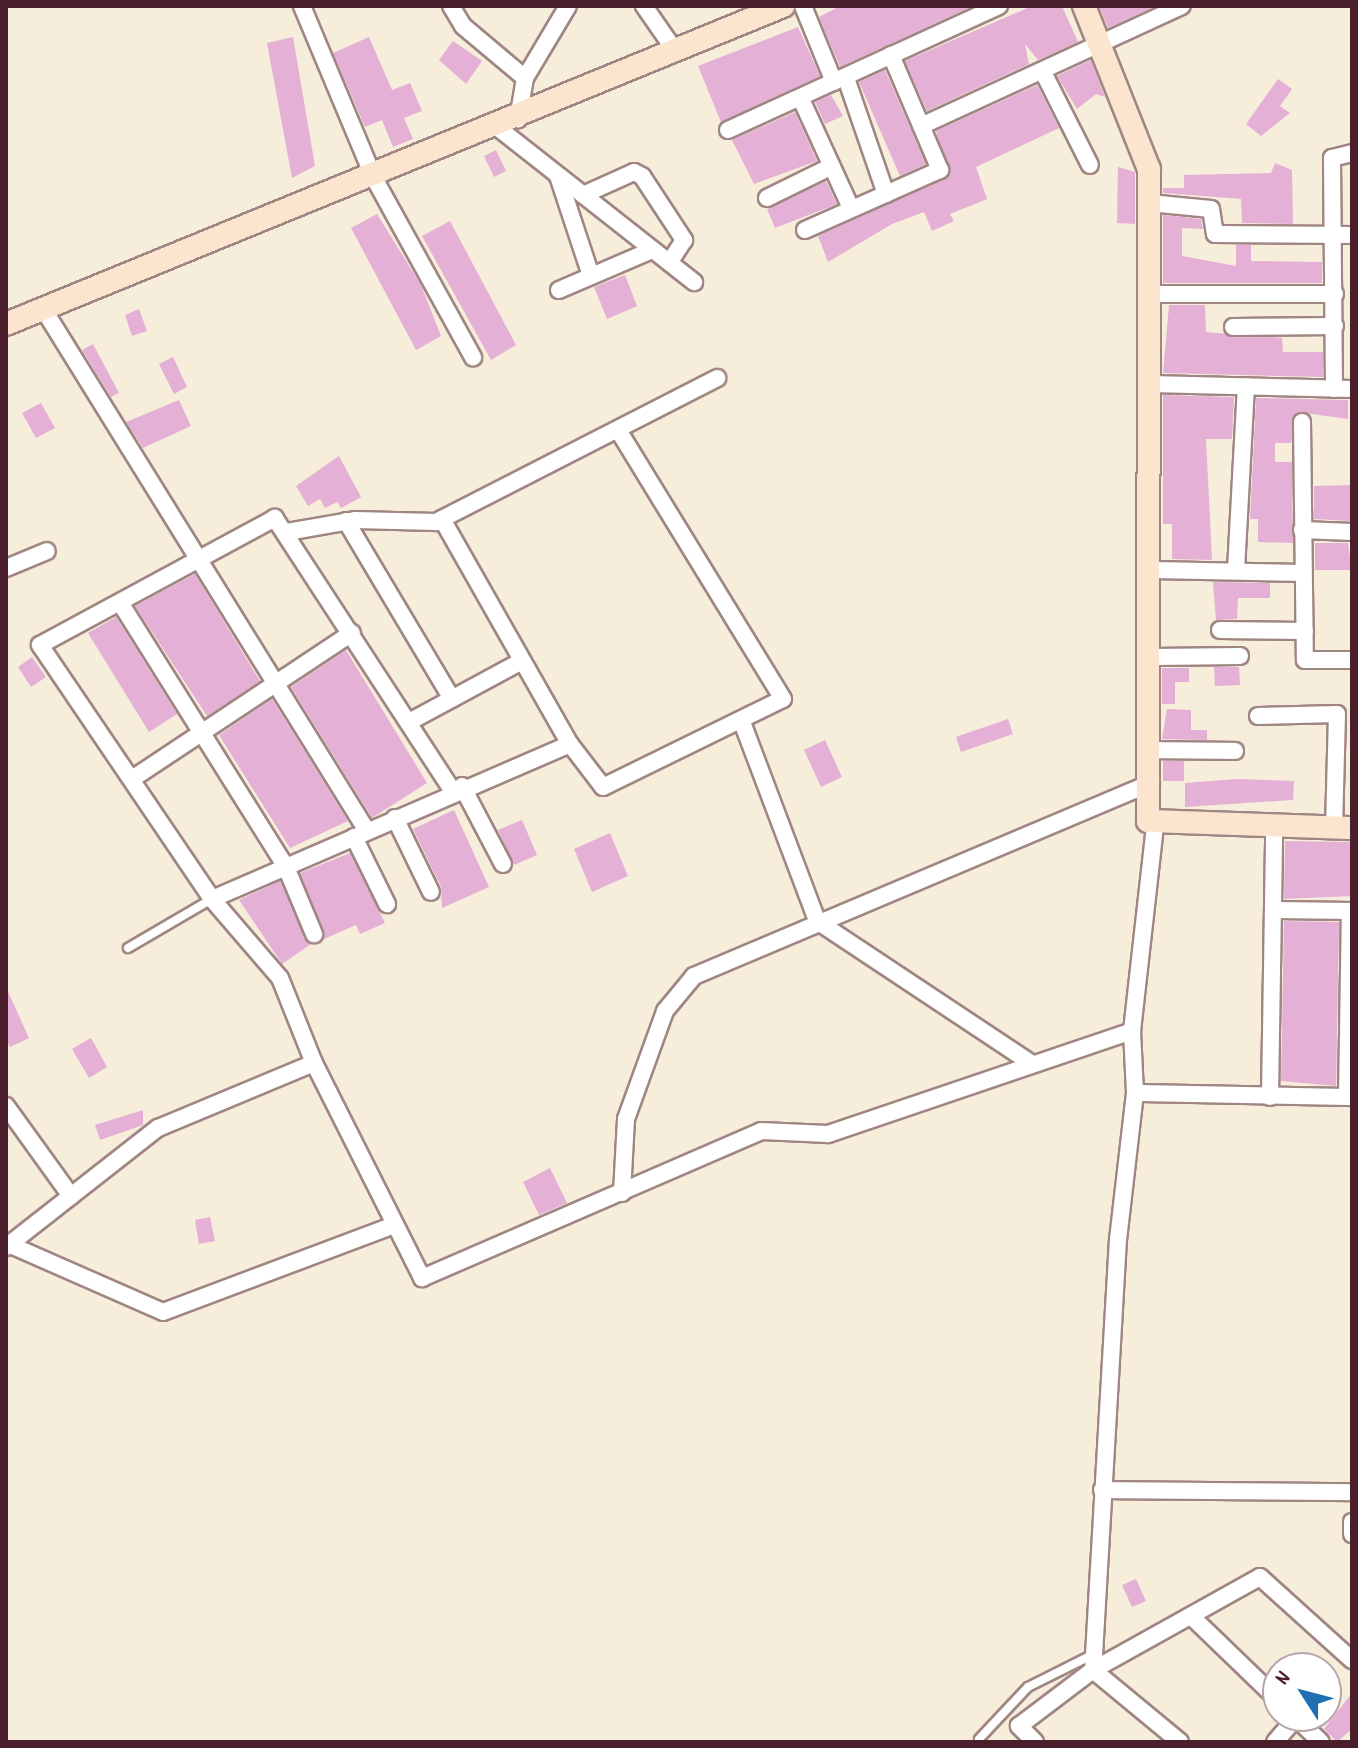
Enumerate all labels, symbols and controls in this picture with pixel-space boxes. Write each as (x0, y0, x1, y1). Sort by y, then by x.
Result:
north arrow (1262, 1652, 1342, 1732)
text: N (1268, 1665, 1300, 1692)

